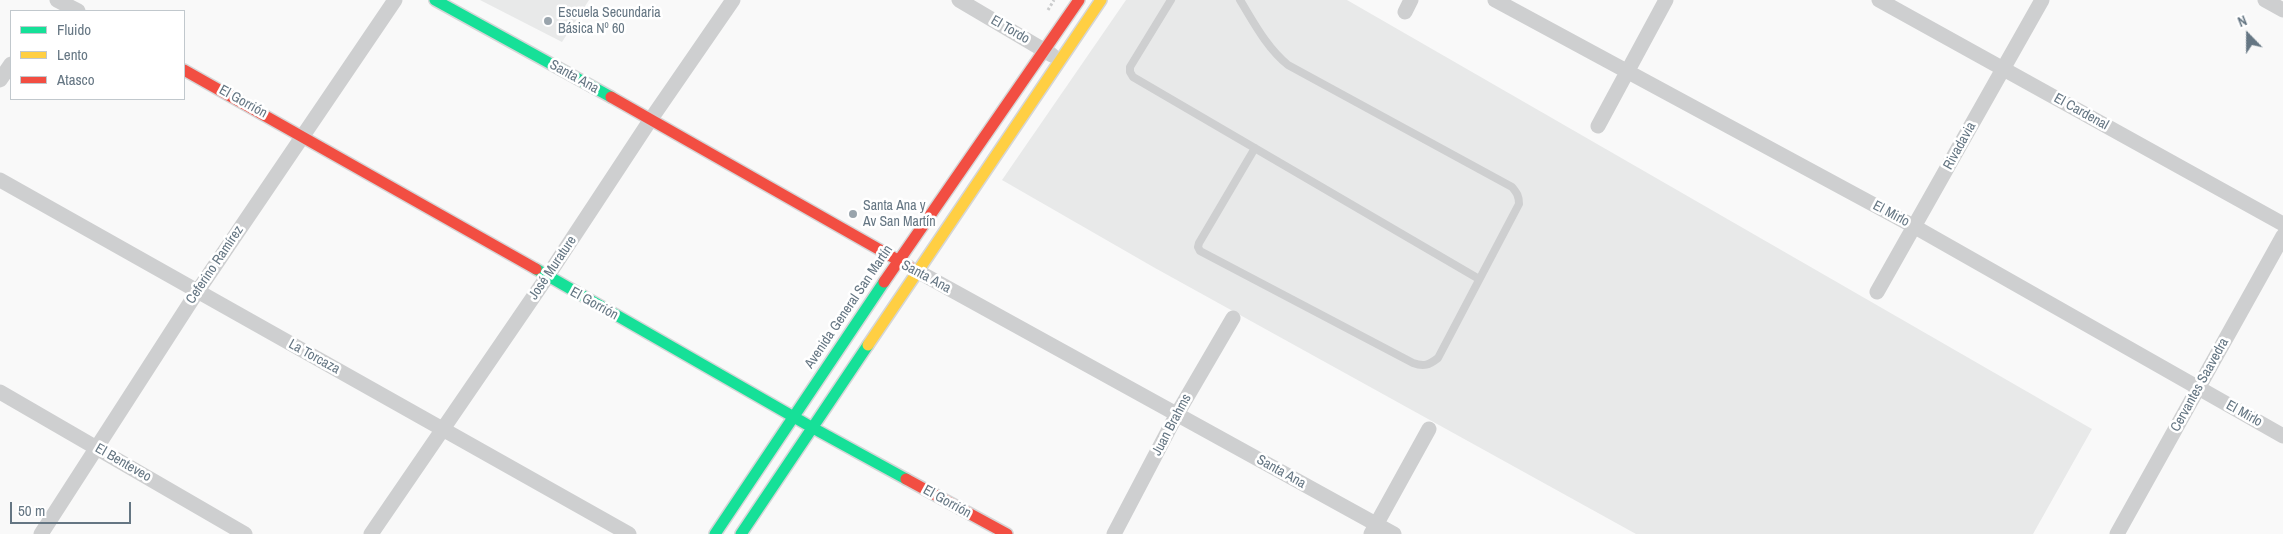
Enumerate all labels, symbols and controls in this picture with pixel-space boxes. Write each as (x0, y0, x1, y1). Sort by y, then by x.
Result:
place label: Escuela Secundaria Básica Nº 60 (558, 5, 661, 38)
legend (10, 10, 185, 100)
north arrow (2223, 10, 2273, 60)
text: N (2235, 11, 2250, 31)
street label: El Tordo (988, 12, 1032, 48)
marker: Escuela Secundaria Básica Nº 60 (542, 15, 554, 27)
text: Fluido (57, 19, 91, 40)
text: Lento (57, 44, 88, 65)
street label: Santa Ana (546, 57, 602, 97)
text: Atasco (57, 69, 95, 90)
street label: El Gorrión (216, 82, 270, 122)
street label: El Cardenal (2051, 90, 2111, 134)
street label: Rivadavia (1940, 119, 1980, 173)
street label: El Mirlo (1870, 197, 1912, 231)
place label: Santa Ana y Av San Martín (863, 198, 936, 230)
marker: Santa Ana y Av San Martín (847, 208, 859, 220)
street label: Ceferino Ramírez (183, 223, 247, 307)
street label: José Murature (526, 233, 580, 303)
street label: Avenida General San Martín (801, 242, 897, 372)
street label: Santa Ana (898, 257, 954, 297)
street label: El Gorrión (567, 284, 621, 324)
street label: Cervantes Saavedra (2167, 335, 2233, 435)
street label: La Torcaza (285, 336, 343, 378)
street label: Juan Brahms (1149, 391, 1195, 459)
street label: El Mirlo (2223, 397, 2265, 431)
street label: El Benteveo (92, 440, 154, 486)
street label: Santa Ana (1253, 452, 1309, 492)
street label: El Gorrión (920, 482, 974, 522)
scale bar (12, 492, 134, 524)
text: 50 m (18, 500, 45, 521)

